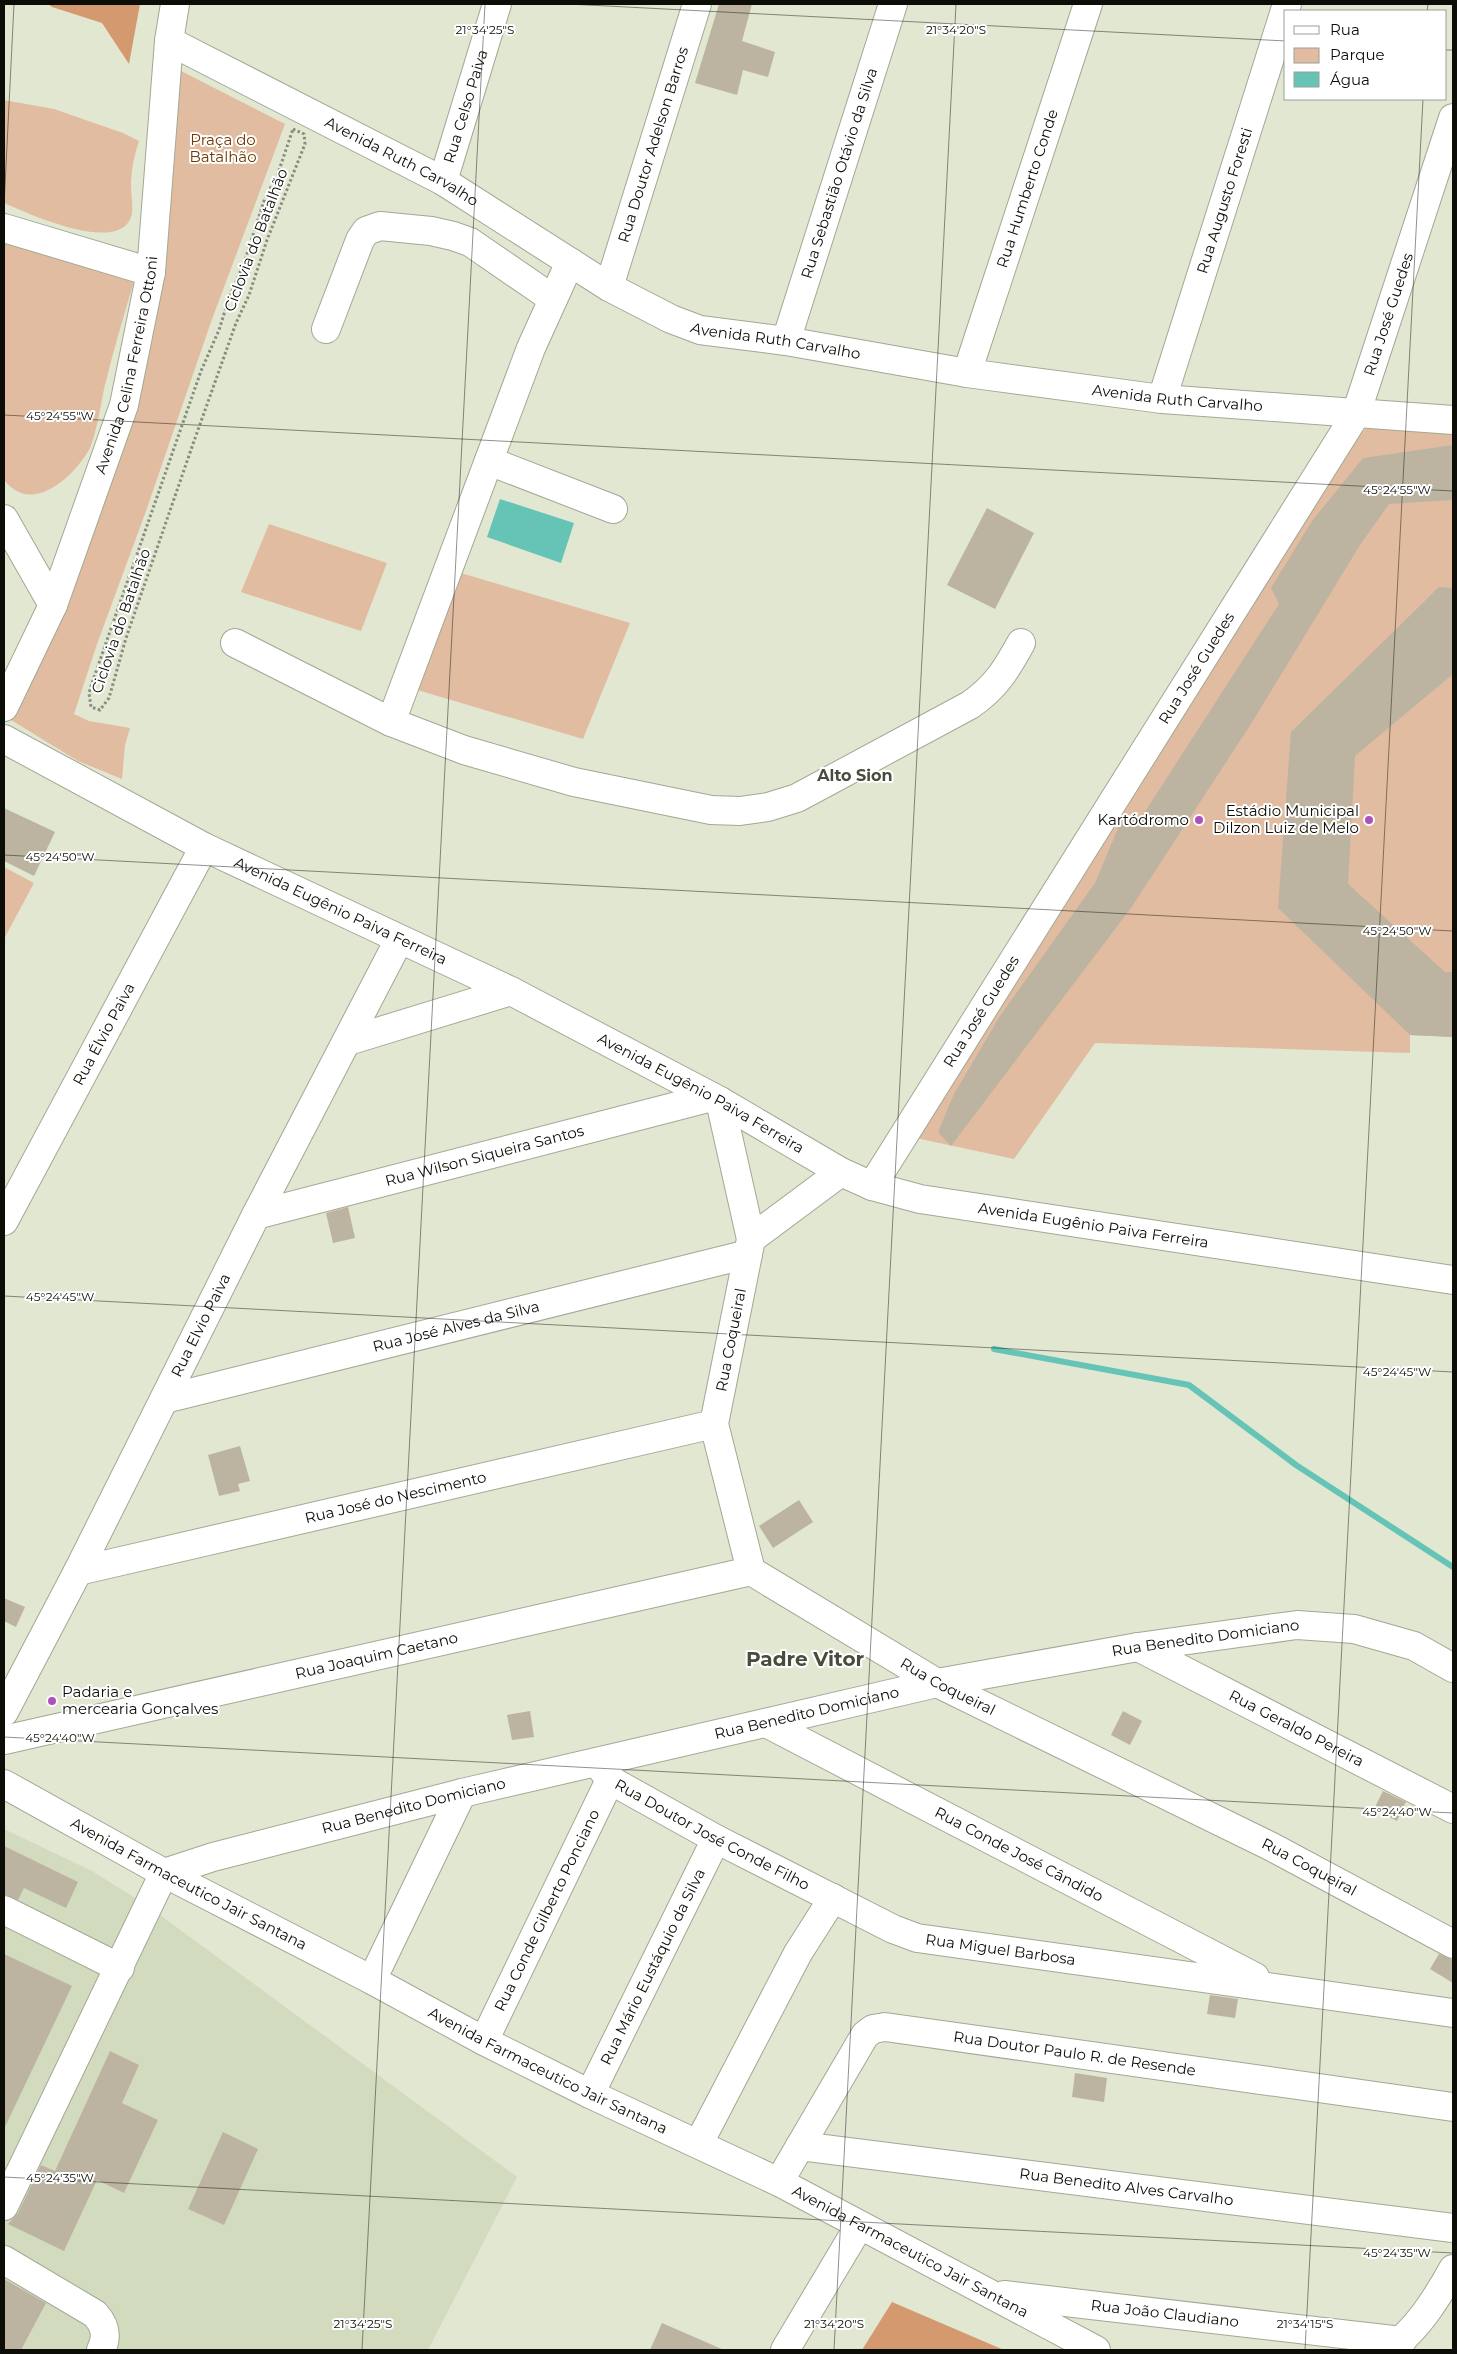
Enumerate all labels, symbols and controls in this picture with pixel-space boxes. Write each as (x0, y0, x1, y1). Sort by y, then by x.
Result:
legend (1284, 10, 1447, 100)
text: Rua (1330, 20, 1360, 39)
text: 21°34'25"S (456, 22, 514, 37)
text: 21°34'20"S (926, 22, 986, 37)
street label: Rua Doutor Adelson Barros (613, 44, 692, 245)
text: Parque (1330, 45, 1385, 64)
street label: Rua Celso Paiva (439, 47, 492, 165)
street label: Rua Sebastião Otávio da Silva (796, 65, 881, 281)
text: Água (1330, 70, 1370, 89)
street label: Rua Humberto Conde (992, 107, 1062, 270)
street label: Avenida Ruth Carvalho (322, 112, 482, 210)
street label: Rua Augusto Foresti (1192, 125, 1256, 276)
park label: Praça do Batalhão (189, 130, 257, 166)
street label: Ciclovia do Batalhão (219, 166, 292, 314)
street label: Rua José Guedes (1359, 250, 1417, 378)
street label: Avenida Celina Ferreira Ottoni (90, 255, 161, 476)
street label: Avenida Ruth Carvalho (688, 317, 862, 363)
street label: Avenida Ruth Carvalho (1091, 380, 1264, 415)
text: 45°24'55"W (26, 408, 94, 423)
text: 45°24'55"W (1363, 482, 1431, 497)
street label: Ciclovia do Batalhão (87, 546, 154, 696)
street label: Rua José Guedes (1154, 609, 1238, 727)
district label: Alto Sion (816, 766, 893, 785)
place label: Estádio Municipal Dilzon Luiz de Melo (1213, 801, 1359, 837)
place label: Kartódromo (1098, 810, 1189, 829)
marker: Kartódromo (1193, 814, 1205, 826)
marker: Estádio Municipal Dilzon Luiz de Melo (1363, 814, 1375, 826)
text: 45°24'50"W (25, 849, 95, 864)
street label: Avenida Eugênio Paiva Ferreira (231, 852, 450, 969)
text: 45°24'50"W (1362, 923, 1432, 938)
street label: Rua José Guedes (939, 952, 1023, 1071)
street label: Rua Élvio Paiva (68, 979, 139, 1088)
street label: Avenida Eugênio Paiva Ferreira (595, 1028, 808, 1157)
street label: Rua Wilson Siqueira Santos (383, 1121, 586, 1190)
street label: Avenida Eugênio Paiva Ferreira (977, 1198, 1210, 1252)
street label: Rua Elvio Paiva (167, 1270, 234, 1380)
street label: Rua Coqueiral (711, 1287, 750, 1393)
text: 45°24'45"W (26, 1289, 94, 1304)
street label: Rua José Alves da Silva (371, 1296, 541, 1356)
text: 45°24'45"W (1363, 1364, 1431, 1379)
street label: Rua José do Nescimento (303, 1467, 488, 1527)
street label: Rua Benedito Domiciano (1110, 1615, 1300, 1661)
street label: Rua Joaquim Caetano (293, 1628, 460, 1683)
district label: Padre Vitor (746, 1647, 865, 1671)
street label: Rua Coqueiral (897, 1653, 999, 1719)
place label: Padaria e mercearia Gonçalves (62, 1682, 218, 1718)
street label: Rua Benedito Domiciano (712, 1682, 901, 1743)
street label: Rua Geraldo Pereira (1226, 1685, 1367, 1771)
marker: Padaria e mercearia Gonçalves (46, 1695, 58, 1707)
text: 45°24'40"W (25, 1730, 95, 1745)
street label: Rua Benedito Domiciano (319, 1773, 507, 1838)
street label: Rua Doutor José Conde Filho (611, 1775, 813, 1894)
street label: Rua Conde José Cândido (932, 1802, 1107, 1906)
text: 45°24'40"W (1362, 1804, 1432, 1819)
street label: Rua Conde Gilberto Ponciano (490, 1806, 603, 2014)
street label: Avenida Farmaceutico Jair Santana (67, 1813, 310, 1954)
street label: Rua Coqueiral (1259, 1833, 1360, 1900)
street label: Rua Mário Eustáquio da Silva (596, 1865, 709, 2068)
street label: Rua Miguel Barbosa (924, 1929, 1077, 1969)
street label: Avenida Farmaceutico Jair Santana (425, 2003, 671, 2138)
street label: Rua Doutor Paulo R. de Resende (952, 2027, 1197, 2080)
street label: Rua Benedito Alves Carvalho (1018, 2164, 1235, 2209)
text: 45°24'35"W (26, 2170, 94, 2185)
street label: Avenida Farmaceutico Jair Santana (789, 2181, 1032, 2321)
text: 45°24'35"W (1363, 2245, 1431, 2260)
street label: Rua João Claudiano (1090, 2295, 1240, 2331)
text: 21°34'25"S (334, 2316, 392, 2331)
text: 21°34'20"S (804, 2316, 864, 2331)
text: 21°34'15"S (1277, 2316, 1333, 2331)

